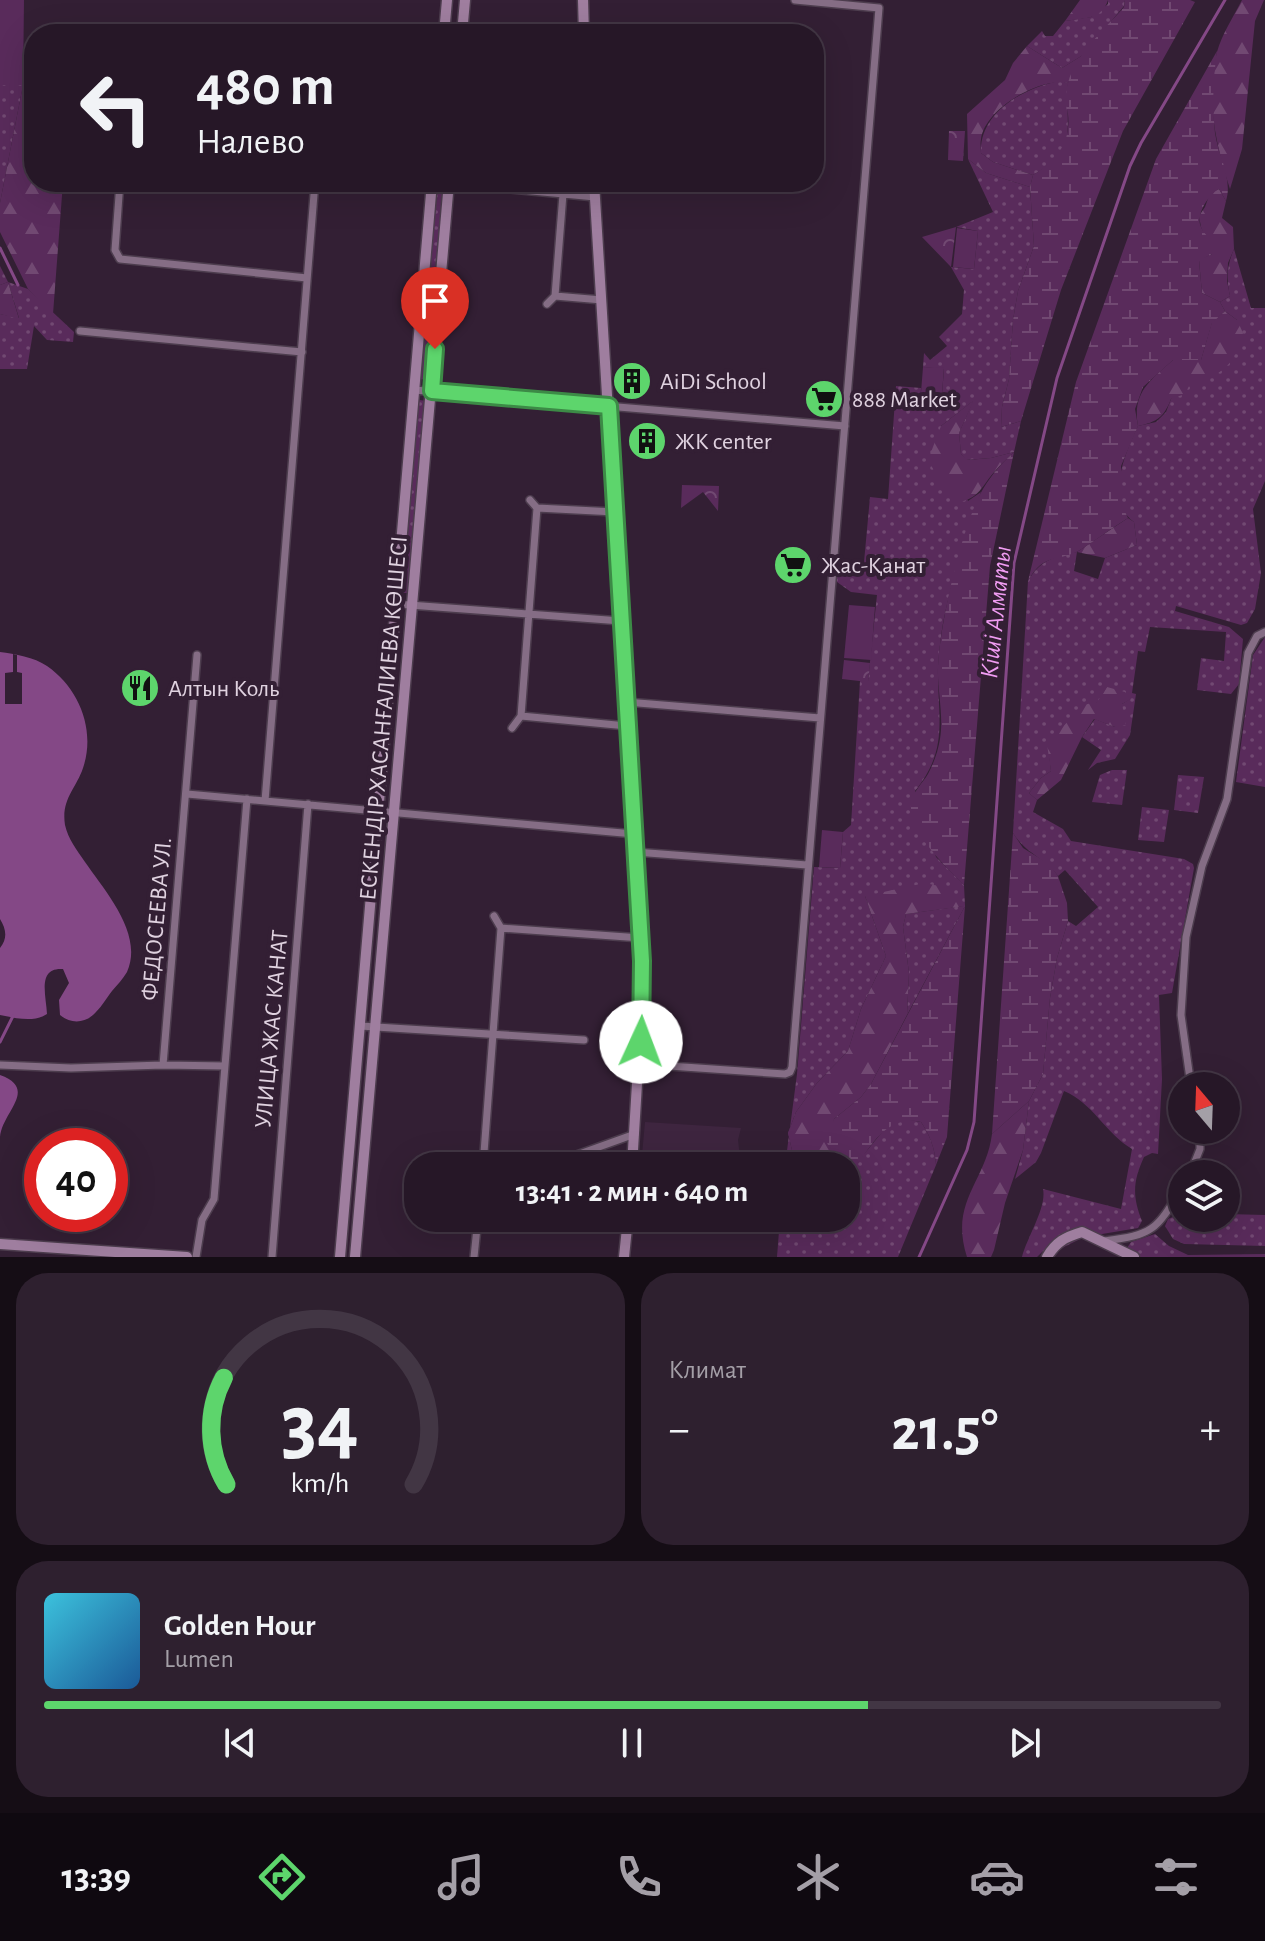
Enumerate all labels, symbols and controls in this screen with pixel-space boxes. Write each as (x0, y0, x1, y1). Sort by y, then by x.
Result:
icon: left (64, 56, 168, 160)
text: 480 m (196, 59, 335, 115)
text: Налево (196, 124, 305, 160)
pin (401, 267, 469, 349)
icon: arrive (413, 279, 457, 323)
building icon: AiDi School (611, 360, 653, 402)
place label: AiDi School (660, 370, 767, 394)
supermarket icon: 888 Market (803, 378, 845, 420)
place label: 888 Market (852, 388, 957, 412)
building icon: ЖК center (626, 420, 668, 462)
place label: ЖК center (675, 430, 772, 454)
street label: ЕСКЕНДІР ХАСАНҒАЛИЕВА КӨШЕСІ (356, 535, 412, 901)
supermarket icon: Жас-Қанат (772, 544, 814, 586)
water label: Кіші Алматы (976, 545, 1016, 680)
place label: Жас-Қанат (821, 554, 925, 578)
restaurant icon: Алтын Коль (119, 667, 161, 709)
place label: Алтын Коль (168, 677, 279, 701)
street label: ФЕДОСЕЕВА УЛ. (138, 836, 176, 1002)
street label: УЛИЦА ЖАС КАНАТ (251, 928, 293, 1129)
position arrow (599, 1000, 683, 1084)
north arrow (1168, 1072, 1240, 1144)
map controls (1168, 1072, 1240, 1232)
speed limit sign: 40 (24, 1128, 128, 1232)
button: layers (1168, 1160, 1240, 1232)
text: 13:41 · 2 мин · 640 m (516, 1177, 748, 1207)
text: Климат (669, 1357, 746, 1383)
text: 34 (281, 1384, 359, 1468)
text: 21.5° (891, 1401, 998, 1461)
text: − (669, 1408, 690, 1452)
text: + (1200, 1408, 1221, 1452)
text: km/h (291, 1469, 350, 1498)
text: Golden Hour (164, 1611, 316, 1641)
text: Lumen (164, 1646, 234, 1672)
icon: previous (218, 1721, 262, 1765)
icon: pause (610, 1721, 654, 1765)
icon: next (1003, 1721, 1047, 1765)
icon: directions (254, 1849, 310, 1905)
icon: music (433, 1849, 489, 1905)
icon: phone (611, 1849, 667, 1905)
icon: climate (790, 1849, 846, 1905)
icon: car (969, 1849, 1025, 1905)
icon: filters (1148, 1849, 1204, 1905)
text: 13:39 (61, 1859, 131, 1895)

